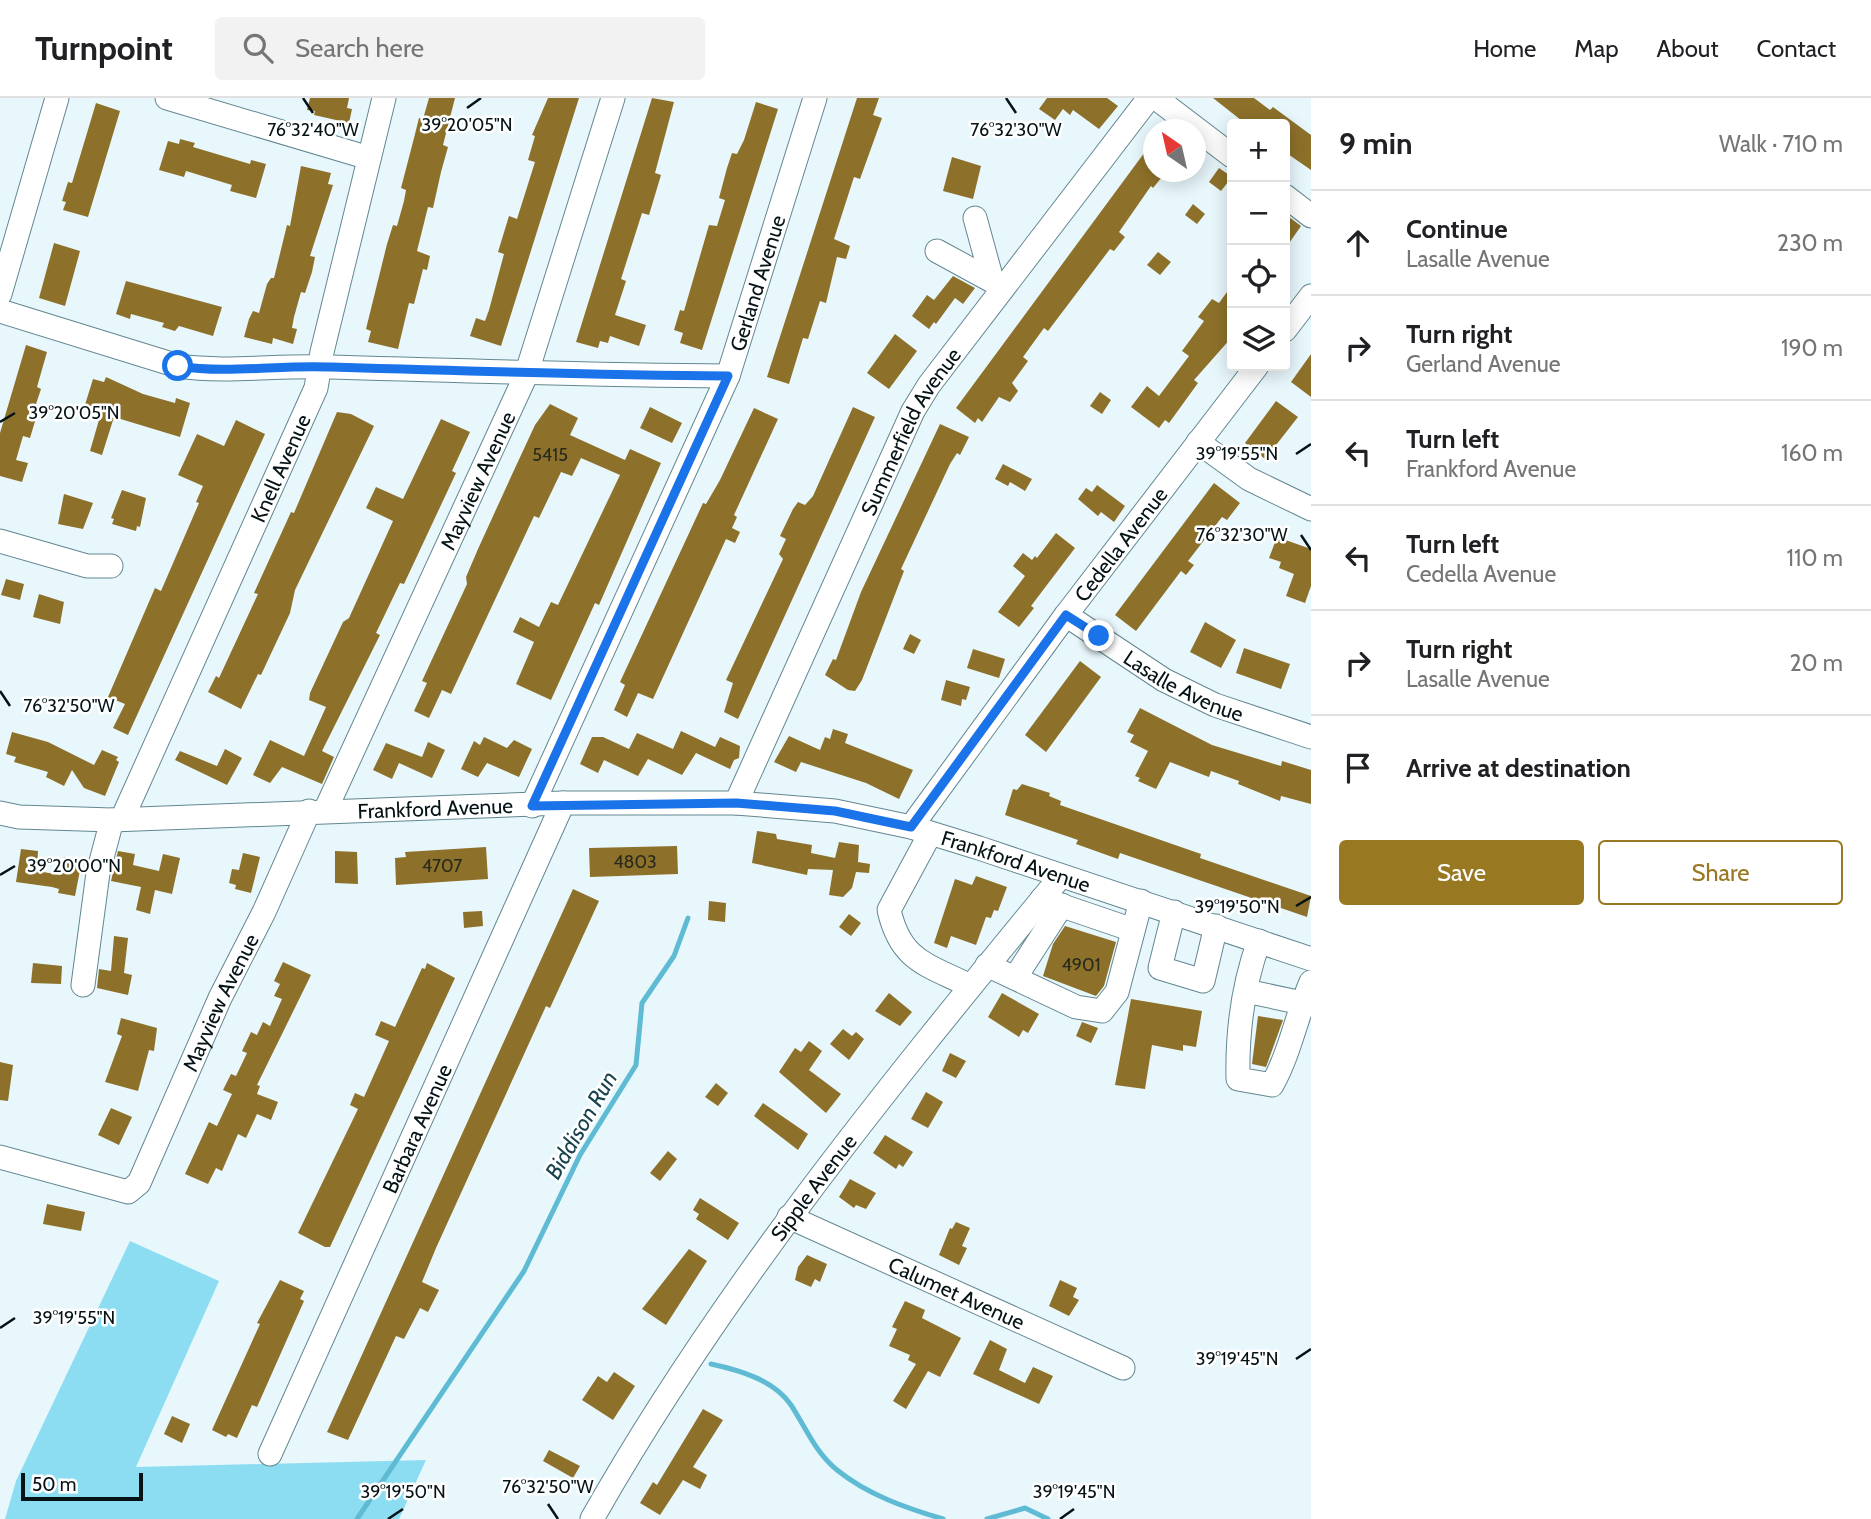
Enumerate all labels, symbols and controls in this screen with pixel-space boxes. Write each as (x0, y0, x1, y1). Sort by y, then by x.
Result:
search box (215, 17, 705, 80)
text: Turnpoint (35, 28, 173, 68)
icon: search (239, 29, 277, 67)
text: Search here (295, 32, 424, 64)
text: Home (1473, 34, 1536, 63)
text: Map (1574, 34, 1619, 63)
text: About (1657, 34, 1719, 63)
text: Contact (1757, 34, 1836, 63)
text: 39°20'05"N (421, 114, 513, 136)
text: 76°32'40"W (267, 119, 359, 141)
text: 76°32'30"W (970, 119, 1062, 141)
north arrow (1143, 119, 1206, 182)
map controls (1227, 119, 1290, 371)
button: + (1227, 119, 1290, 182)
text: 9 min (1339, 125, 1412, 162)
text: Walk · 710 m (1719, 130, 1843, 158)
button: − (1227, 182, 1290, 245)
street label: Gerland Avenue (724, 212, 790, 354)
text: Continue (1406, 213, 1508, 245)
icon: ahead (1339, 224, 1377, 262)
text: 230 m (1777, 229, 1843, 257)
button: locate (1227, 245, 1290, 308)
text: Lasalle Avenue (1406, 245, 1550, 273)
button: layers (1227, 308, 1290, 371)
text: Turn right (1406, 318, 1512, 350)
icon: right (1339, 329, 1377, 367)
text: 190 m (1781, 334, 1843, 362)
street label: Summerfield Avenue (855, 342, 966, 519)
route start (162, 350, 193, 381)
text: Gerland Avenue (1406, 350, 1561, 378)
text: 39°20'05"N (28, 402, 120, 424)
street label: Mayview Avenue (435, 407, 520, 554)
street label: Knell Avenue (245, 410, 315, 526)
text: Turn left (1406, 423, 1499, 455)
icon: left (1339, 434, 1377, 472)
text: 160 m (1781, 439, 1843, 467)
text: 39°19'55"N (1196, 443, 1278, 465)
house number: 5415 (532, 444, 568, 466)
text: Frankford Avenue (1406, 455, 1576, 483)
street label: Cedella Avenue (1069, 482, 1172, 606)
text: 76°32'30"W (1196, 524, 1288, 546)
text: Turn left (1406, 528, 1499, 560)
icon: left (1339, 539, 1377, 577)
text: 110 m (1787, 544, 1843, 572)
text: Cedella Avenue (1406, 560, 1556, 588)
route end (1083, 620, 1114, 651)
text: Turn right (1406, 633, 1512, 665)
icon: right (1339, 644, 1377, 682)
street label: Lasalle Avenue (1119, 645, 1247, 726)
text: 20 m (1790, 649, 1843, 677)
text: Lasalle Avenue (1406, 665, 1550, 693)
text: 76°32'50"W (23, 695, 115, 717)
icon: arrive (1339, 749, 1377, 787)
text: Arrive at destination (1406, 752, 1631, 784)
street label: Frankford Avenue (357, 792, 514, 823)
street label: Frankford Avenue (938, 825, 1094, 897)
button: Save (1339, 840, 1584, 905)
button: Share (1598, 840, 1843, 905)
house number: 4803 (613, 851, 657, 873)
text: 39°20'00"N (27, 855, 121, 877)
house number: 4707 (422, 855, 462, 877)
text: 39°19'50"N (1194, 896, 1280, 918)
street label: Mayview Avenue (177, 929, 263, 1075)
house number: 4901 (1061, 954, 1101, 976)
street label: Barbara Avenue (377, 1060, 457, 1197)
water label: Biddison Run (539, 1066, 623, 1184)
street label: Sipple Avenue (765, 1129, 861, 1245)
street label: Calumet Avenue (885, 1251, 1029, 1334)
text: 39°19'55"N (33, 1307, 115, 1329)
text: 39°19'45"N (1196, 1348, 1278, 1370)
scale bar (21, 1470, 144, 1502)
text: 50 m (32, 1473, 76, 1496)
text: 76°32'50"W (502, 1476, 594, 1498)
text: 39°19'50"N (360, 1481, 446, 1503)
text: 39°19'45"N (1033, 1481, 1115, 1503)

